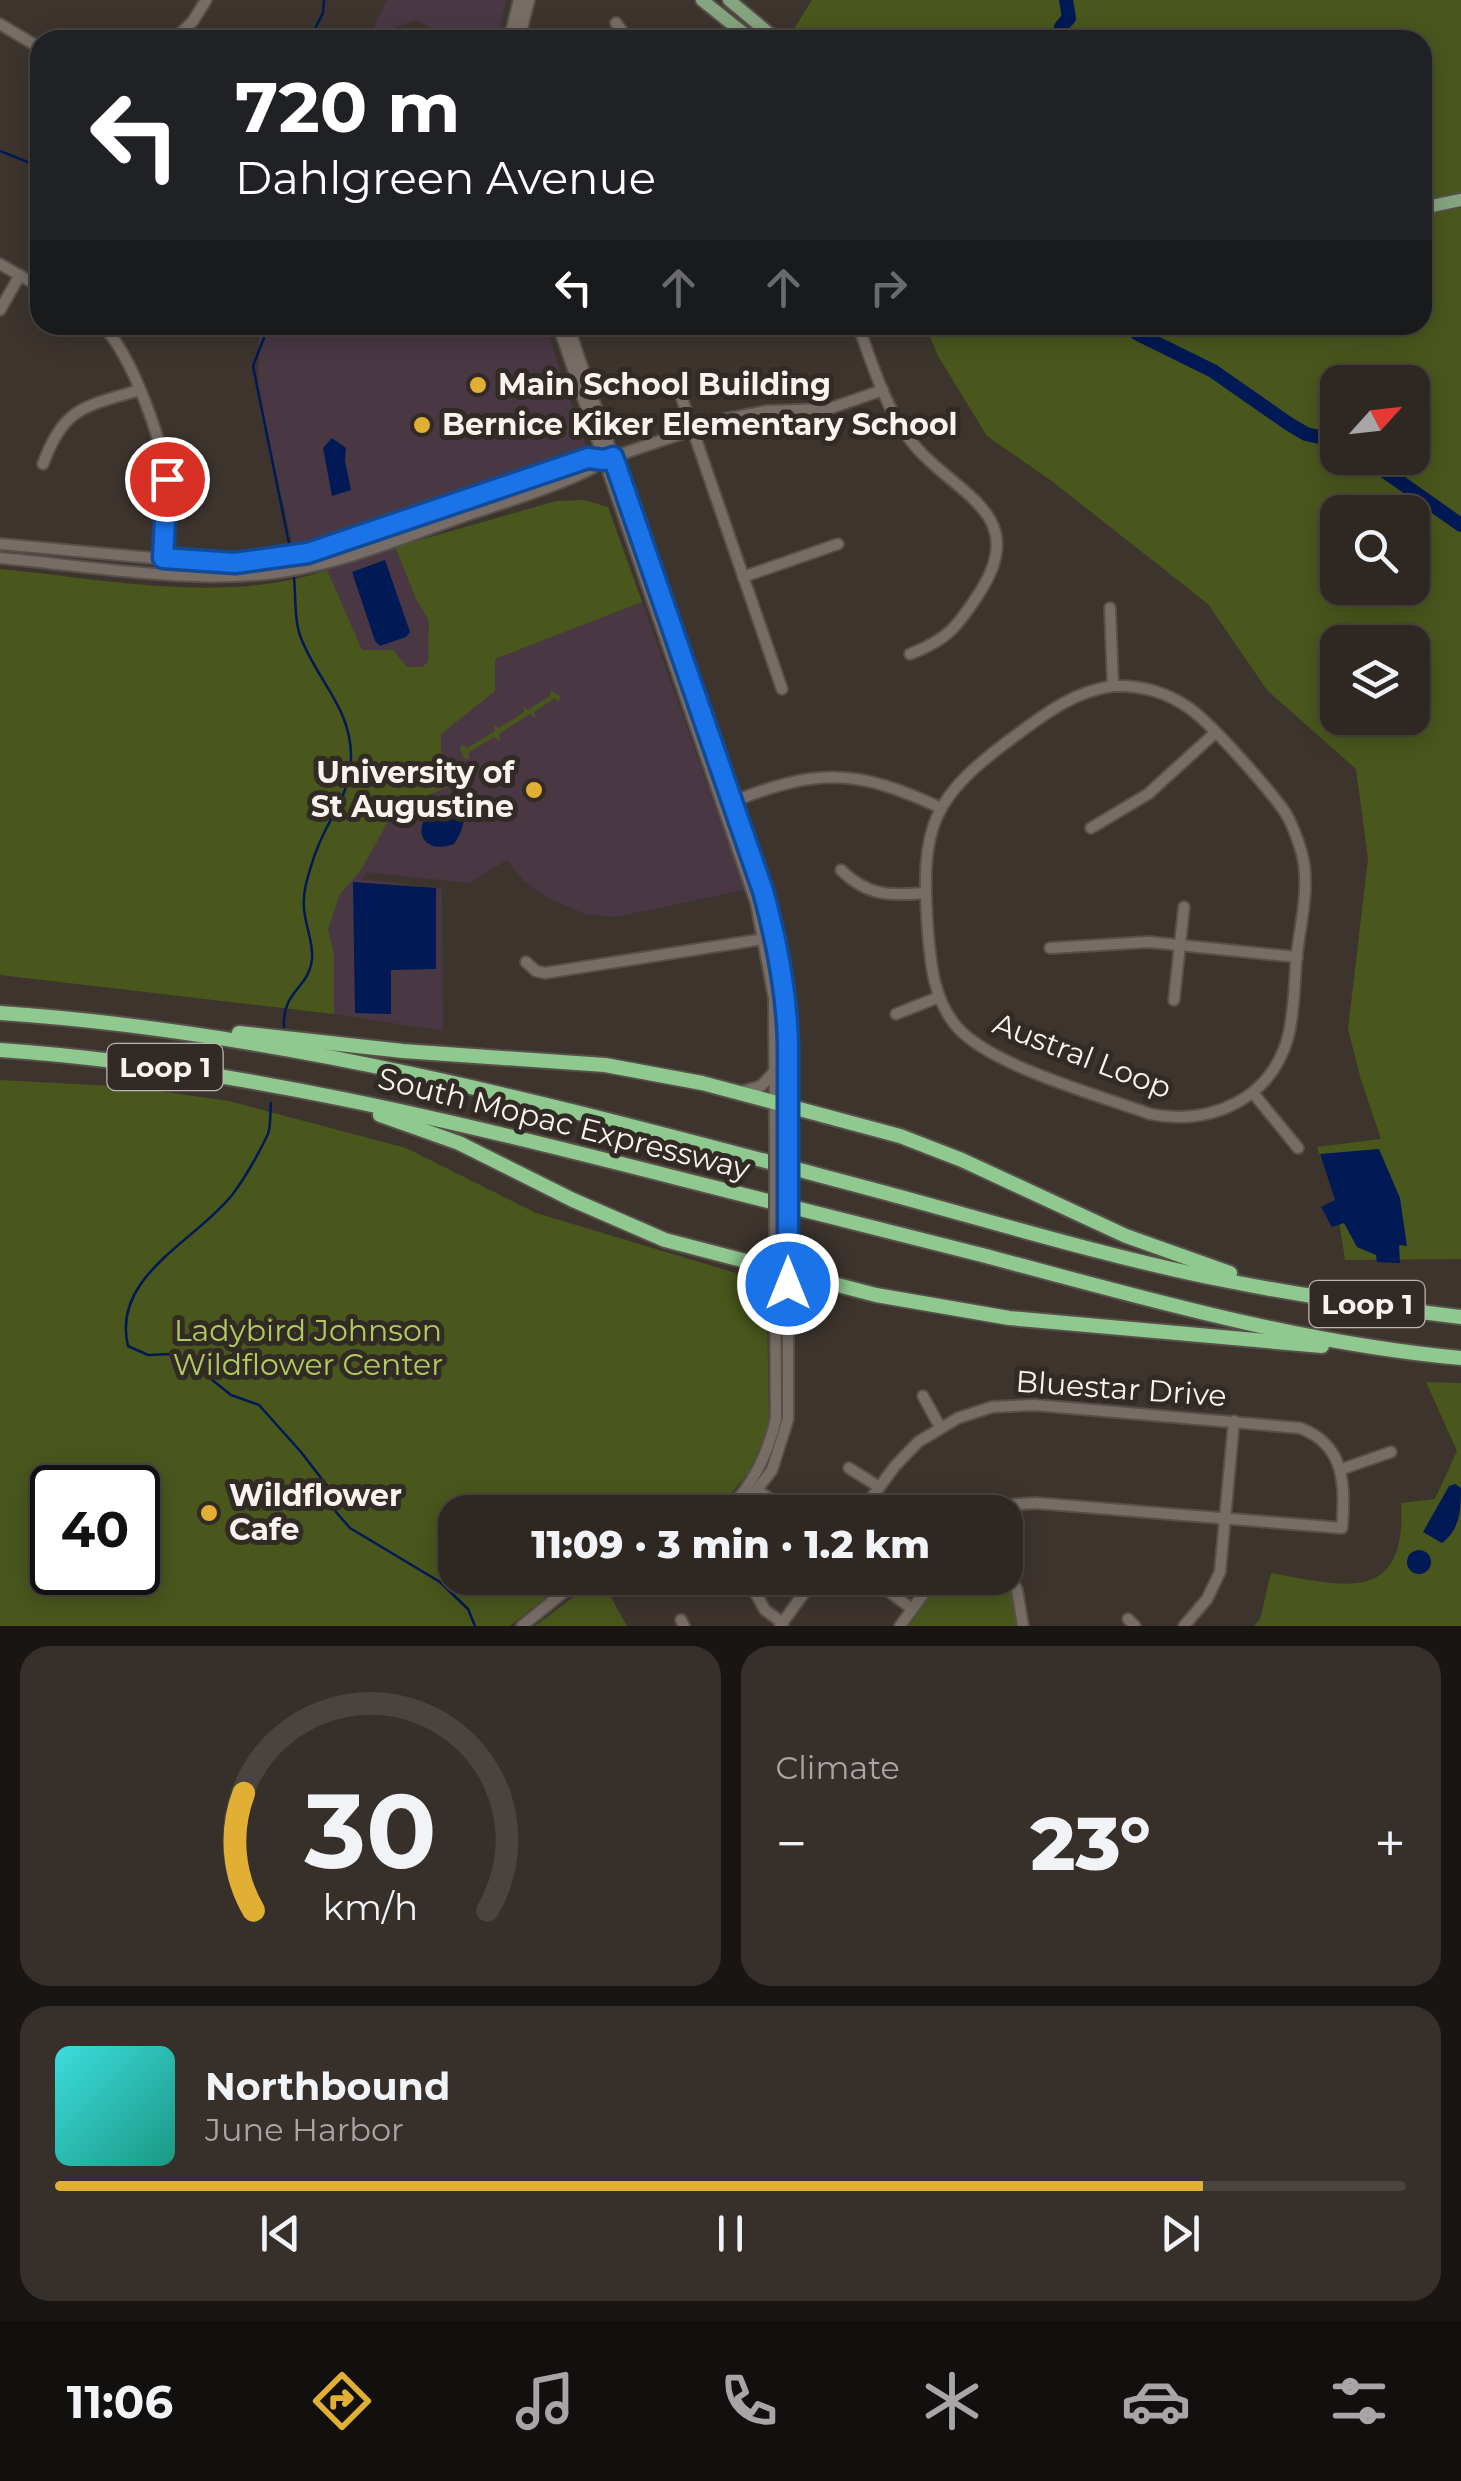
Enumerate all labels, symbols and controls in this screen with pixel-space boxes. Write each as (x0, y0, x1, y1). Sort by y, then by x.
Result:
text: 720 m (235, 64, 460, 150)
icon: left (70, 70, 200, 200)
text: Dahlgreen Avenue (235, 150, 656, 205)
icon: left (546, 260, 601, 315)
icon: ahead (651, 260, 706, 315)
icon: ahead (756, 260, 811, 315)
icon: right (861, 260, 916, 315)
north arrow (1320, 365, 1430, 475)
map controls (1320, 365, 1430, 735)
place label: Main School Building (498, 366, 831, 403)
marker: Main School Building (467, 374, 489, 396)
place label: Bernice Kiker Elementary School (442, 406, 958, 443)
marker: Bernice Kiker Elementary School (411, 414, 433, 436)
pin (125, 437, 210, 522)
icon: arrive (140, 452, 195, 507)
button: search (1320, 495, 1430, 605)
button: layers (1320, 625, 1430, 735)
place label: University of St Augustine (311, 754, 515, 825)
marker: University of St Augustine (523, 779, 545, 801)
street label: Austral Loop (988, 1005, 1177, 1106)
road number: Loop 1 (108, 1044, 222, 1090)
street label: South Mopac Expressway (374, 1059, 755, 1188)
position arrow (736, 1232, 840, 1336)
road number: Loop 1 (1310, 1281, 1424, 1327)
park label: Ladybird Johnson Wildflower Center (173, 1312, 443, 1383)
street label: Bluestar Drive (1014, 1363, 1228, 1414)
speed limit sign: 40 (30, 1465, 160, 1595)
place label: Wildflower Cafe (229, 1477, 402, 1548)
marker: Wildflower Cafe (198, 1502, 220, 1524)
text: 11:09 · 3 min · 1.2 km (531, 1521, 930, 1568)
text: Climate (776, 1748, 900, 1787)
text: 30 (303, 1767, 436, 1894)
text: 23° (1031, 1797, 1151, 1889)
text: − (776, 1810, 807, 1877)
text: + (1374, 1810, 1406, 1877)
text: km/h (323, 1885, 418, 1929)
text: Northbound (205, 2063, 450, 2110)
text: June Harbor (205, 2110, 404, 2149)
icon: previous (253, 2206, 308, 2261)
icon: pause (703, 2206, 758, 2261)
icon: next (1153, 2206, 1208, 2261)
icon: directions (307, 2366, 377, 2436)
icon: music (510, 2366, 580, 2436)
icon: phone (714, 2366, 784, 2436)
icon: climate (917, 2366, 987, 2436)
icon: car (1121, 2366, 1191, 2436)
icon: filters (1324, 2366, 1394, 2436)
text: 11:06 (67, 2374, 173, 2429)

